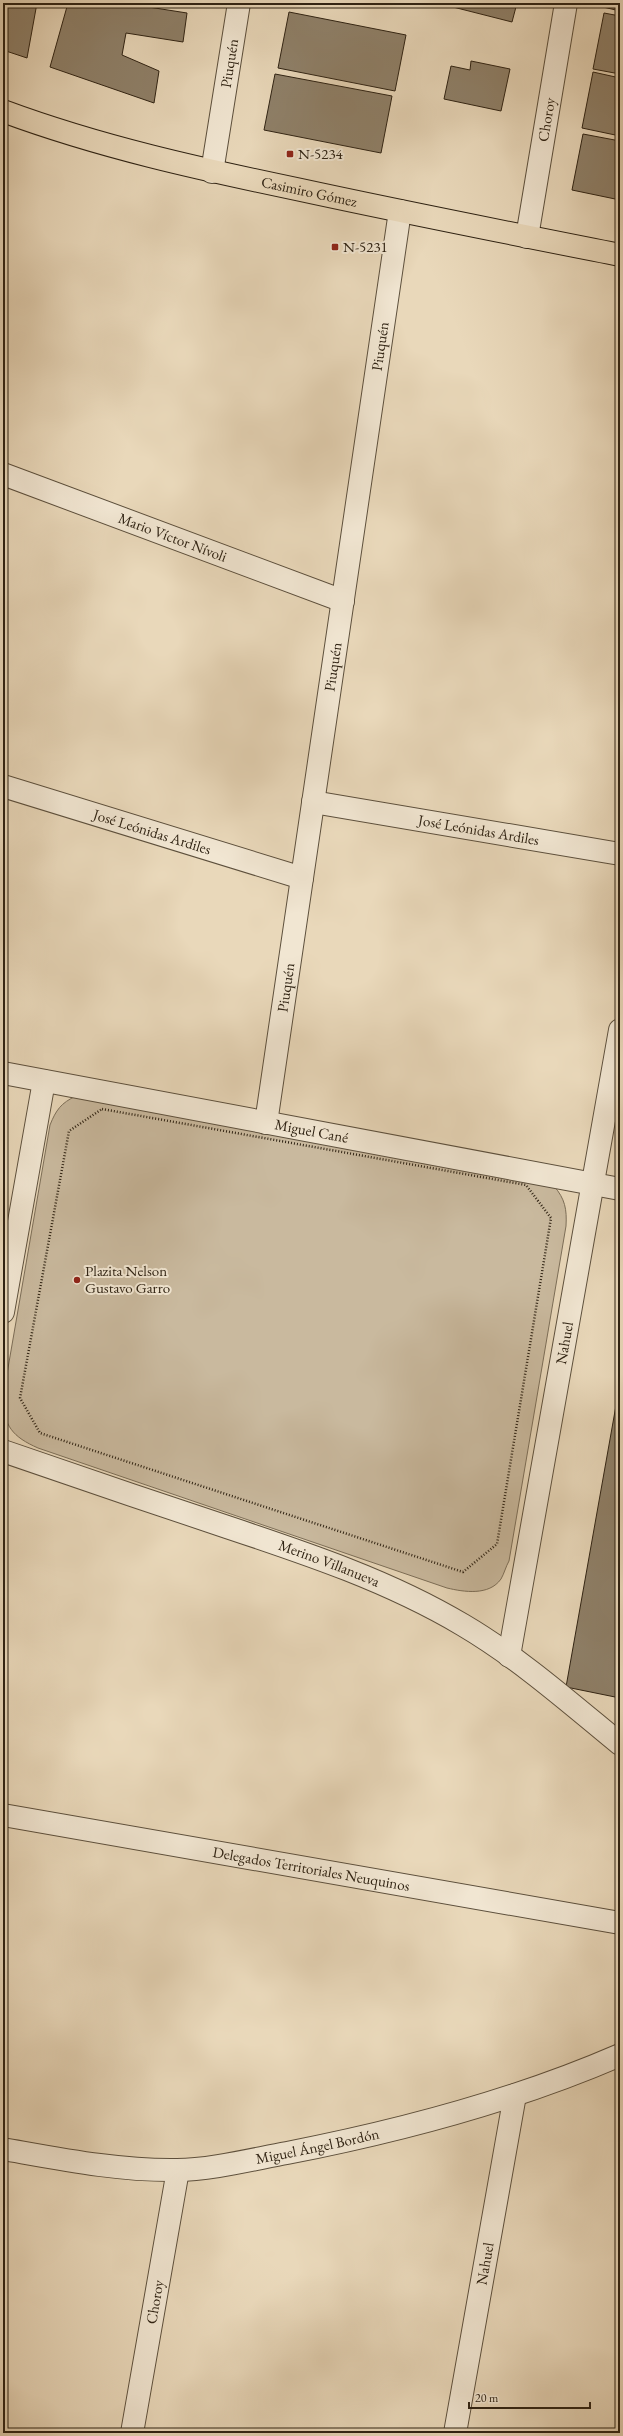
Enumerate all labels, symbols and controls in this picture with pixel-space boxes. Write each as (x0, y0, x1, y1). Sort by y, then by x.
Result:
street label: Piuquén (216, 37, 242, 89)
street label: Choroy (533, 96, 559, 143)
place label: N-5234 (298, 144, 344, 163)
marker: N-5234 (285, 149, 295, 159)
street label: Casimiro Gómez (260, 172, 359, 211)
place label: N-5231 (343, 237, 388, 256)
marker: N-5231 (330, 242, 340, 252)
street label: Piuquén (367, 320, 393, 372)
street label: Mario Víctor Nívoli (116, 508, 230, 566)
street label: Piuquén (320, 641, 346, 693)
street label: José Leónidas Ardiles (89, 804, 214, 859)
street label: José Leónidas Ardiles (415, 810, 541, 849)
street label: Piuquén (272, 961, 298, 1013)
street label: Miguel Cané (273, 1114, 350, 1147)
place label: Plazita Nelson Gustavo Garro (85, 1261, 170, 1297)
marker: Plazita Nelson Gustavo Garro (72, 1275, 82, 1285)
street label: Nahuel (551, 1320, 577, 1366)
street label: Merino Villanueva (276, 1535, 383, 1591)
street label: Delegados Territoriales Neuquinos (211, 1842, 412, 1895)
street label: Miguel Ángel Bordón (254, 2123, 381, 2168)
street label: Nahuel (471, 2240, 498, 2286)
street label: Choroy (141, 2278, 168, 2325)
scale bar (469, 2384, 590, 2410)
text: 20 m (475, 2390, 499, 2406)

